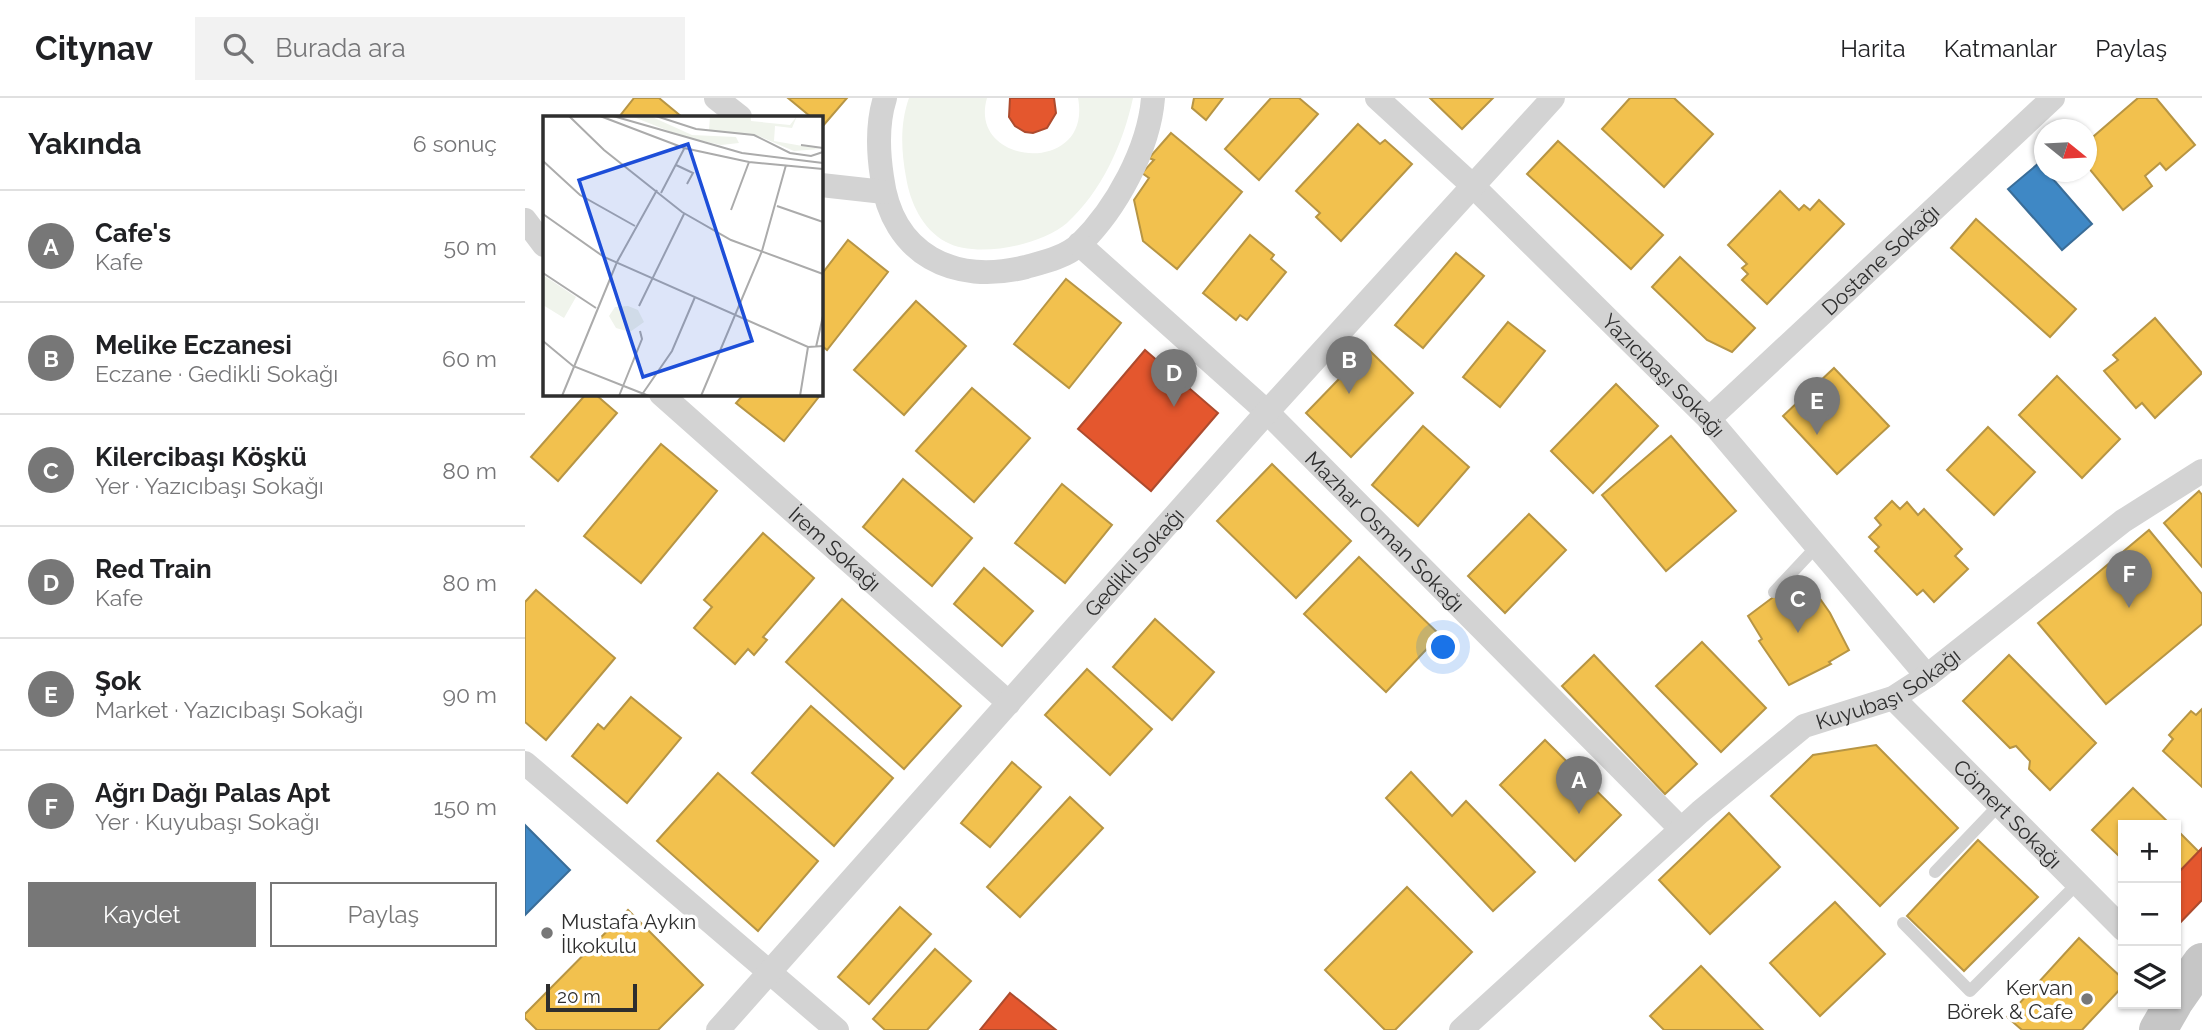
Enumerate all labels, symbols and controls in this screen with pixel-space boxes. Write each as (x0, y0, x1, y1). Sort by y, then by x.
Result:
search box (195, 17, 685, 80)
text: Citynav (35, 29, 153, 68)
icon: search (219, 29, 257, 67)
text: Burada ara (275, 33, 406, 63)
text: Harita (1840, 34, 1906, 63)
text: Katmanlar (1944, 34, 2057, 63)
text: Paylaş (2095, 34, 2167, 63)
inset map (543, 116, 823, 396)
north arrow (2034, 119, 2097, 182)
text: Yakında (28, 126, 141, 161)
text: 6 sonuç (413, 130, 497, 157)
street label: Dostane Sokağı (1816, 199, 1944, 320)
text: Cafe's (95, 218, 171, 248)
text: A (43, 233, 59, 260)
text: 50 m (443, 233, 497, 260)
text: Kafe (95, 248, 143, 275)
street label: Yazıcıbaşı Sokağı (1597, 308, 1731, 442)
text: Melike Eczanesi (95, 330, 292, 360)
pin: B (1326, 336, 1372, 394)
text: B (43, 345, 59, 372)
text: 60 m (442, 345, 497, 372)
pin: D (1151, 349, 1197, 407)
text: Eczane · Gedikli Sokağı (95, 360, 338, 387)
pin: E (1794, 377, 1840, 435)
text: Kilercibaşı Köşkü (95, 442, 307, 472)
street label: Mazhar Osman Sokağı (1300, 446, 1470, 616)
text: C (43, 457, 59, 484)
text: 80 m (442, 457, 497, 484)
text: Yer · Yazıcıbaşı Sokağı (95, 472, 324, 499)
street label: İrem Sokağı (784, 501, 886, 596)
street label: Gedikli Sokağı (1079, 502, 1189, 622)
pin: F (2106, 550, 2152, 608)
text: Red Train (95, 554, 212, 584)
text: D (43, 569, 59, 596)
text: 80 m (442, 569, 497, 596)
pin: C (1775, 575, 1821, 633)
text: Kafe (95, 584, 143, 611)
your location (1426, 630, 1460, 664)
street label: Kuyubaşı Sokağı (1813, 642, 1965, 734)
text: Şok (95, 666, 141, 696)
text: E (44, 681, 58, 708)
text: 90 m (442, 681, 497, 708)
text: Market · Yazıcıbaşı Sokağı (95, 696, 363, 723)
street label: Cömert Sokağı (1948, 754, 2068, 873)
pin: A (1556, 756, 1602, 814)
text: Ağrı Dağı Palas Apt (95, 778, 330, 808)
text: F (44, 793, 58, 820)
text: 150 m (434, 793, 497, 820)
text: Yer · Kuyubaşı Sokağı (95, 808, 319, 835)
map controls (2118, 820, 2181, 1009)
button: + (2118, 820, 2181, 883)
button: Kaydet (28, 882, 256, 947)
button: Paylaş (270, 882, 497, 947)
button: − (2118, 883, 2181, 946)
place label: Mustafa Aykın İlkokulu (561, 909, 696, 958)
marker: Mustafa Aykın İlkokulu (539, 925, 555, 941)
button: layers (2118, 946, 2181, 1009)
place label: Kervan Börek & Cafe (1947, 975, 2073, 1024)
scale bar (546, 981, 637, 1013)
text: 20 m (557, 985, 601, 1007)
marker: Kervan Börek & Cafe (2079, 991, 2095, 1007)

